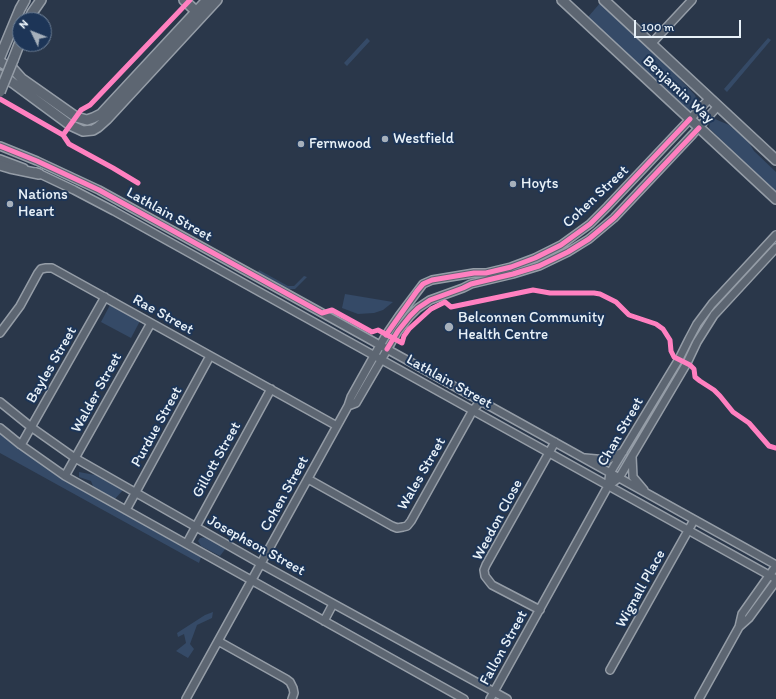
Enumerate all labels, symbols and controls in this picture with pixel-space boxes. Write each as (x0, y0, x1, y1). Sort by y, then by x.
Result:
north arrow (12, 12, 52, 52)
scale bar (636, 12, 743, 38)
text: N (16, 17, 31, 31)
text: 100 m (641, 20, 674, 34)
street label: Benjamin Way (638, 52, 718, 128)
place label: Westfield (393, 130, 454, 148)
marker: Westfield (380, 134, 390, 144)
place label: Fernwood (309, 135, 371, 153)
marker: Fernwood (296, 139, 306, 149)
street label: Cohen Street (559, 162, 633, 232)
place label: Hoyts (521, 175, 558, 193)
marker: Hoyts (508, 179, 518, 189)
street label: Lathlain Street (123, 184, 215, 246)
place label: Nations Heart (18, 186, 68, 221)
marker: Nations Heart (5, 199, 15, 209)
street label: Rae Street (129, 291, 197, 339)
place label: Belconnen Community Health Centre (458, 309, 604, 344)
marker: Belconnen Community Health Centre (443, 321, 455, 333)
street label: Bayles Street (23, 323, 81, 407)
street label: Walder Street (68, 350, 126, 436)
street label: Lathlain Street (403, 351, 495, 413)
street label: Purdue Street (127, 384, 187, 470)
street label: Chan Street (594, 394, 648, 470)
street label: Gillott Street (189, 419, 245, 501)
street label: Wales Street (394, 434, 450, 514)
street label: Cohen Street (257, 453, 313, 535)
street label: Weedon Close (469, 476, 527, 564)
street label: Josephson Street (204, 512, 308, 580)
street label: Wignall Place (612, 547, 670, 631)
street label: Fallon Street (476, 607, 532, 689)

